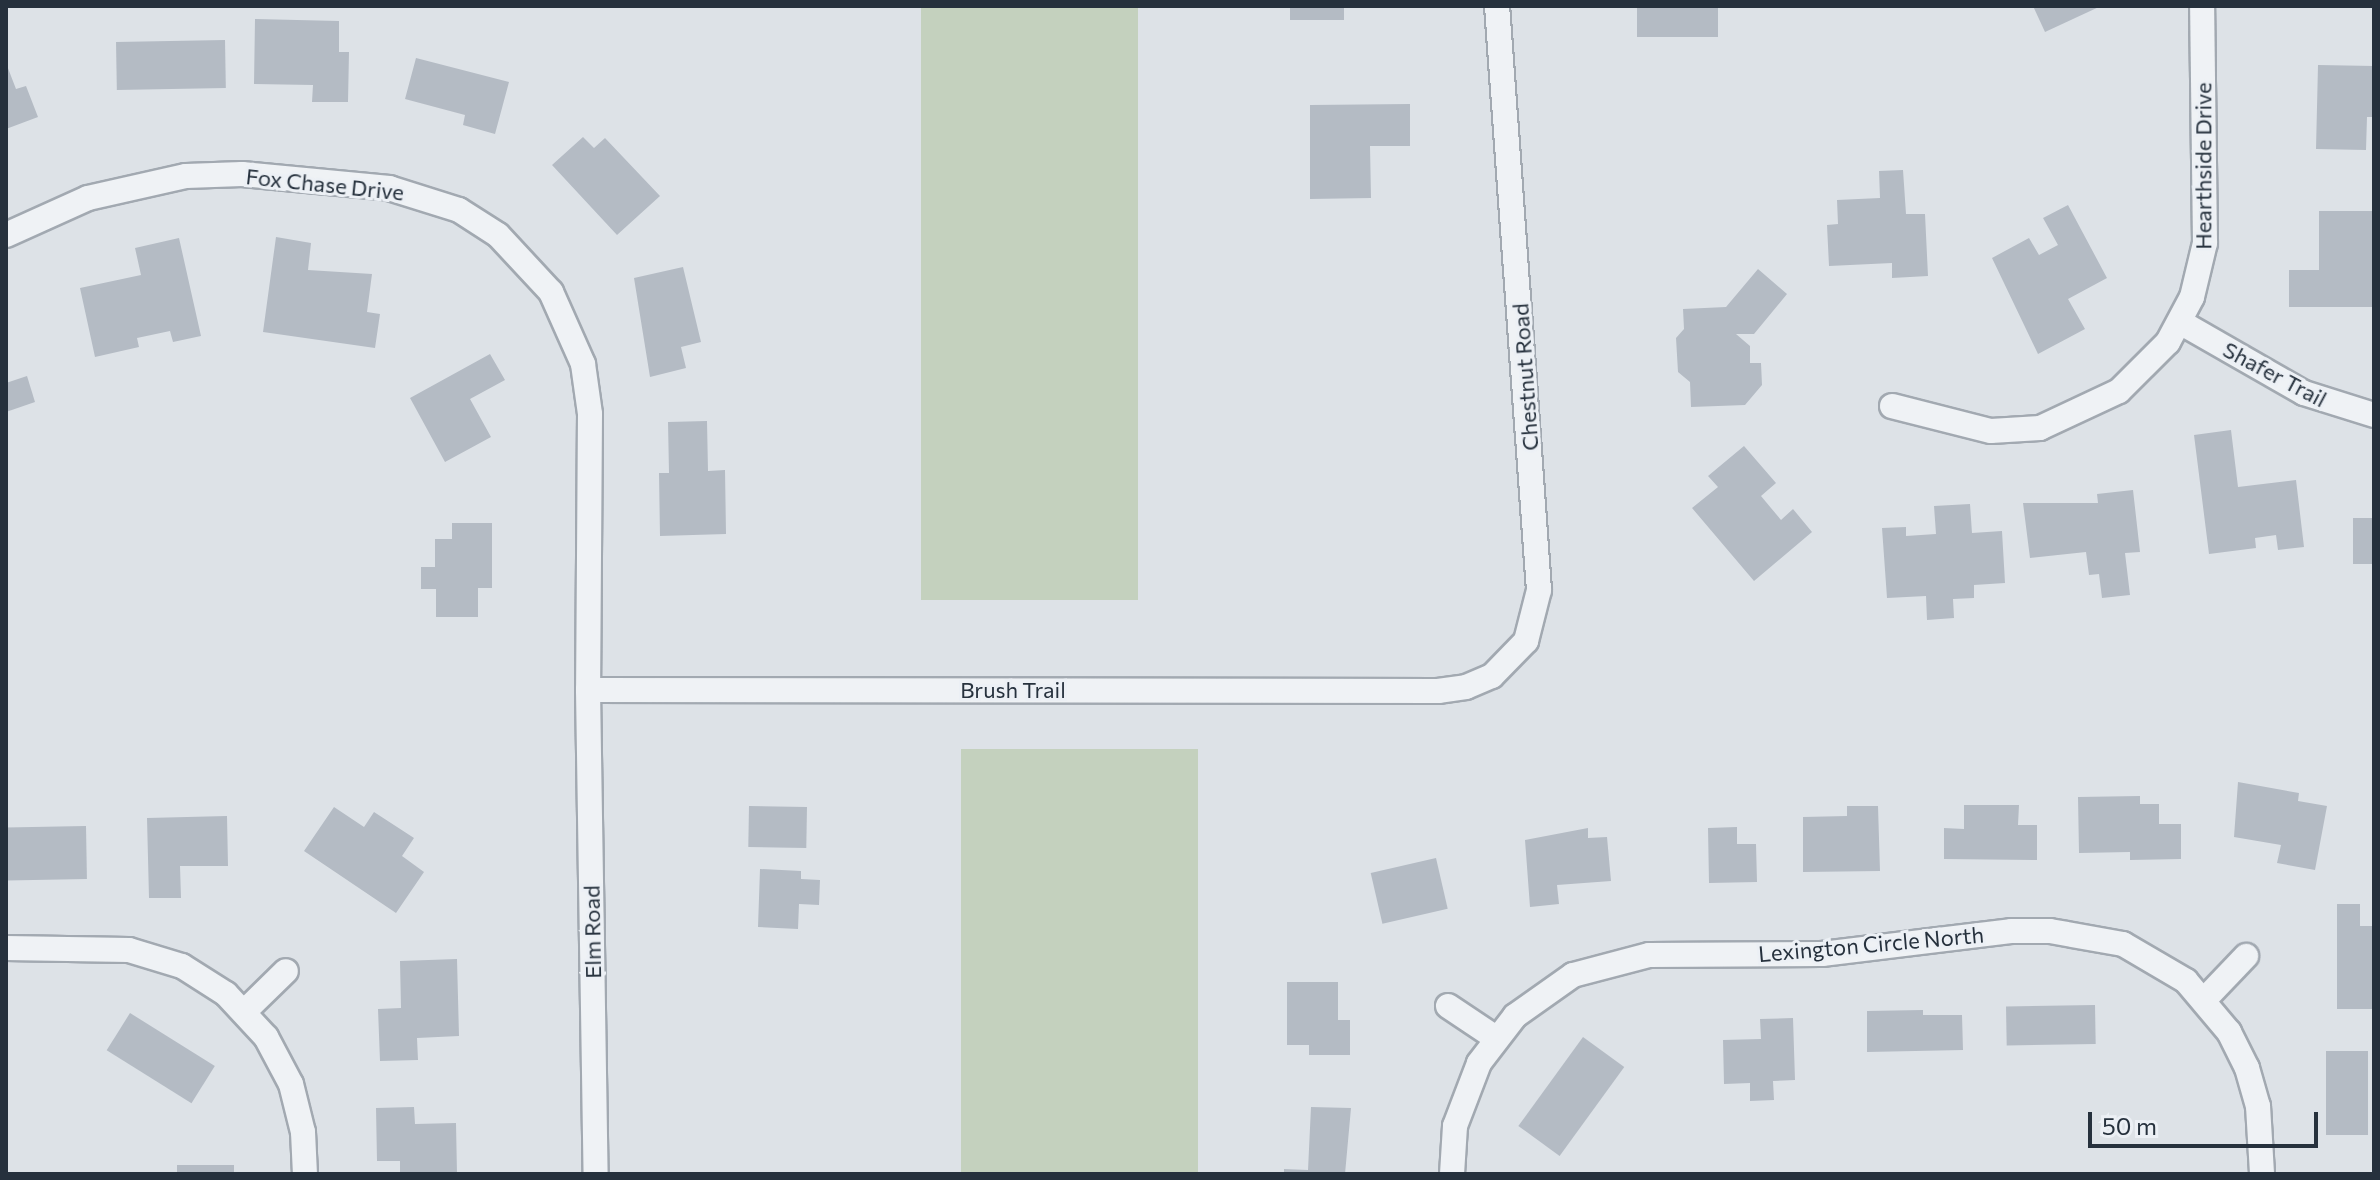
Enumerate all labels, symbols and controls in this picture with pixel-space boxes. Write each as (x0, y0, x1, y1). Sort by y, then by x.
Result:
street label: Hearthside Drive (2190, 82, 2216, 250)
street label: Fox Chase Drive (245, 163, 405, 205)
street label: Chestnut Road (1507, 302, 1543, 452)
street label: Shafer Trail (2219, 336, 2331, 412)
street label: Brush Trail (960, 677, 1066, 703)
street label: Elm Road (578, 885, 606, 979)
street label: Lexington Circle North (1757, 921, 1985, 967)
scale bar (2092, 1096, 2322, 1146)
text: 50 m (2102, 1111, 2157, 1140)

